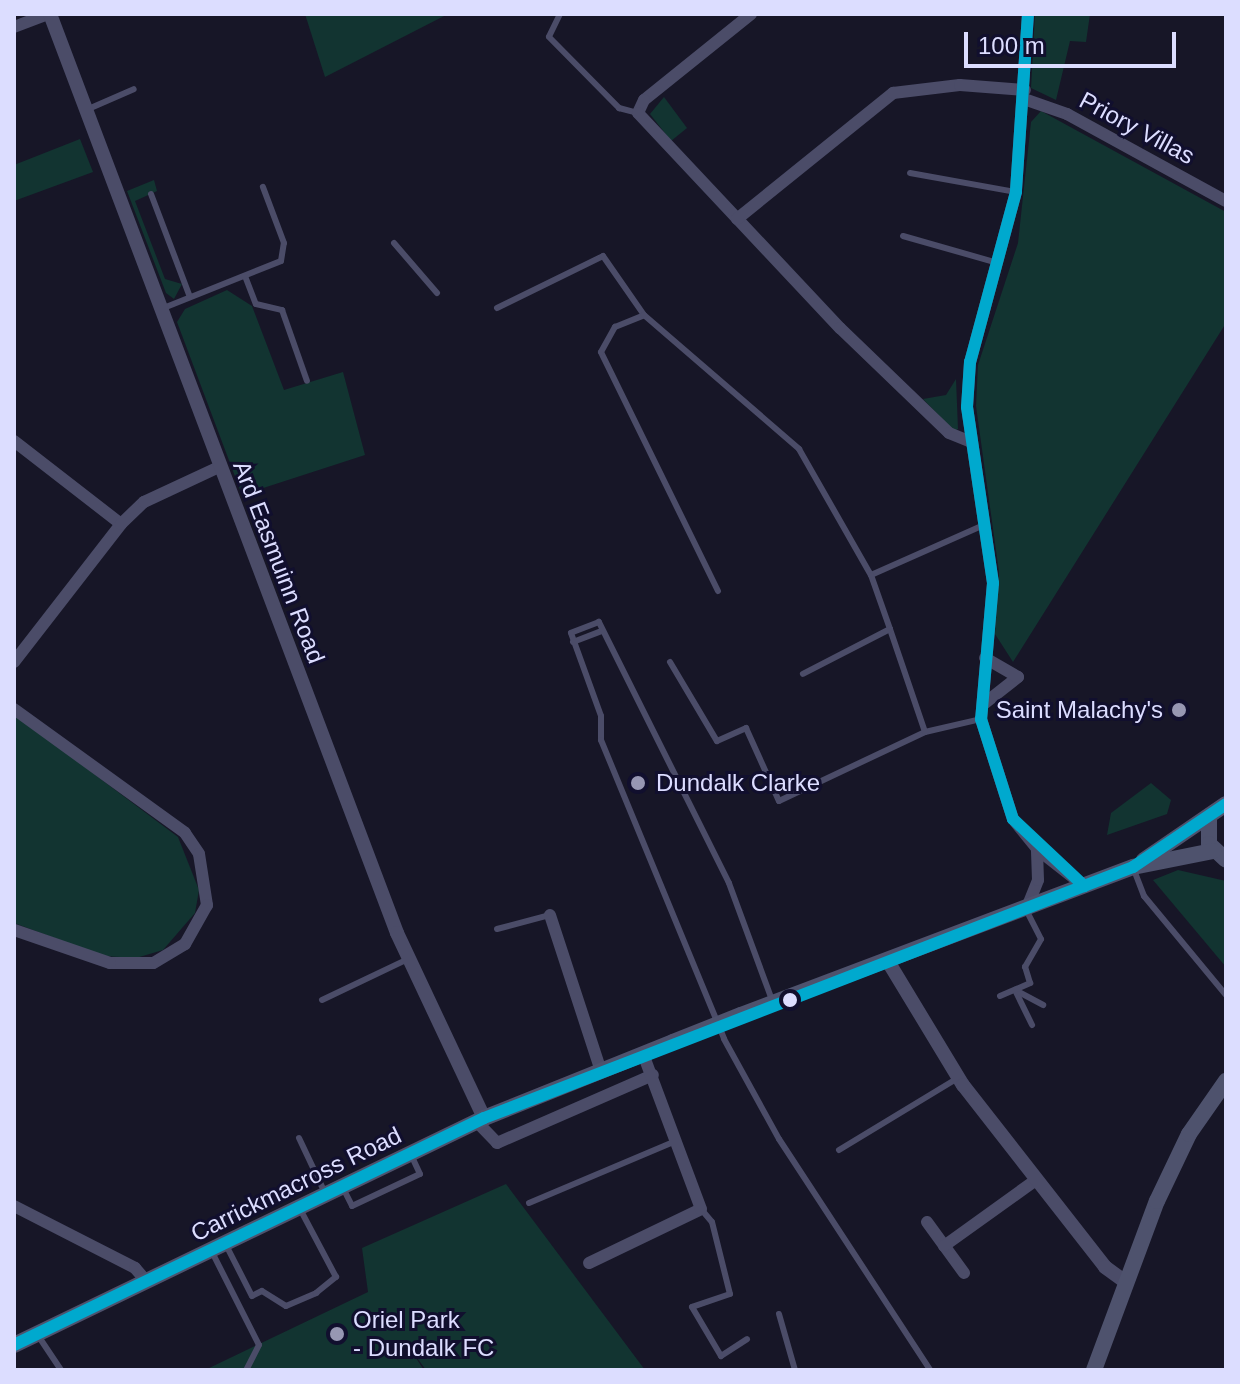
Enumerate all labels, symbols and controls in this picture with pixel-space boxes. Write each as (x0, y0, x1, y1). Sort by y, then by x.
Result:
scale bar (968, 16, 1180, 66)
text: 100 m (978, 32, 1045, 59)
street label: Priory Villas (1075, 86, 1199, 170)
street label: Ard Easmuinn Road (227, 457, 331, 667)
place label: Saint Malachy's (996, 696, 1163, 724)
marker: Saint Malachy's (1170, 701, 1188, 719)
place label: Dundalk Clarke (656, 769, 820, 797)
marker: Dundalk Clarke (627, 772, 649, 794)
unlabelled marker (782, 992, 798, 1008)
street label: Carrickmacross Road (186, 1120, 406, 1248)
place label: Oriel Park - Dundalk FC (353, 1306, 494, 1362)
marker: Oriel Park - Dundalk FC (328, 1325, 346, 1343)

